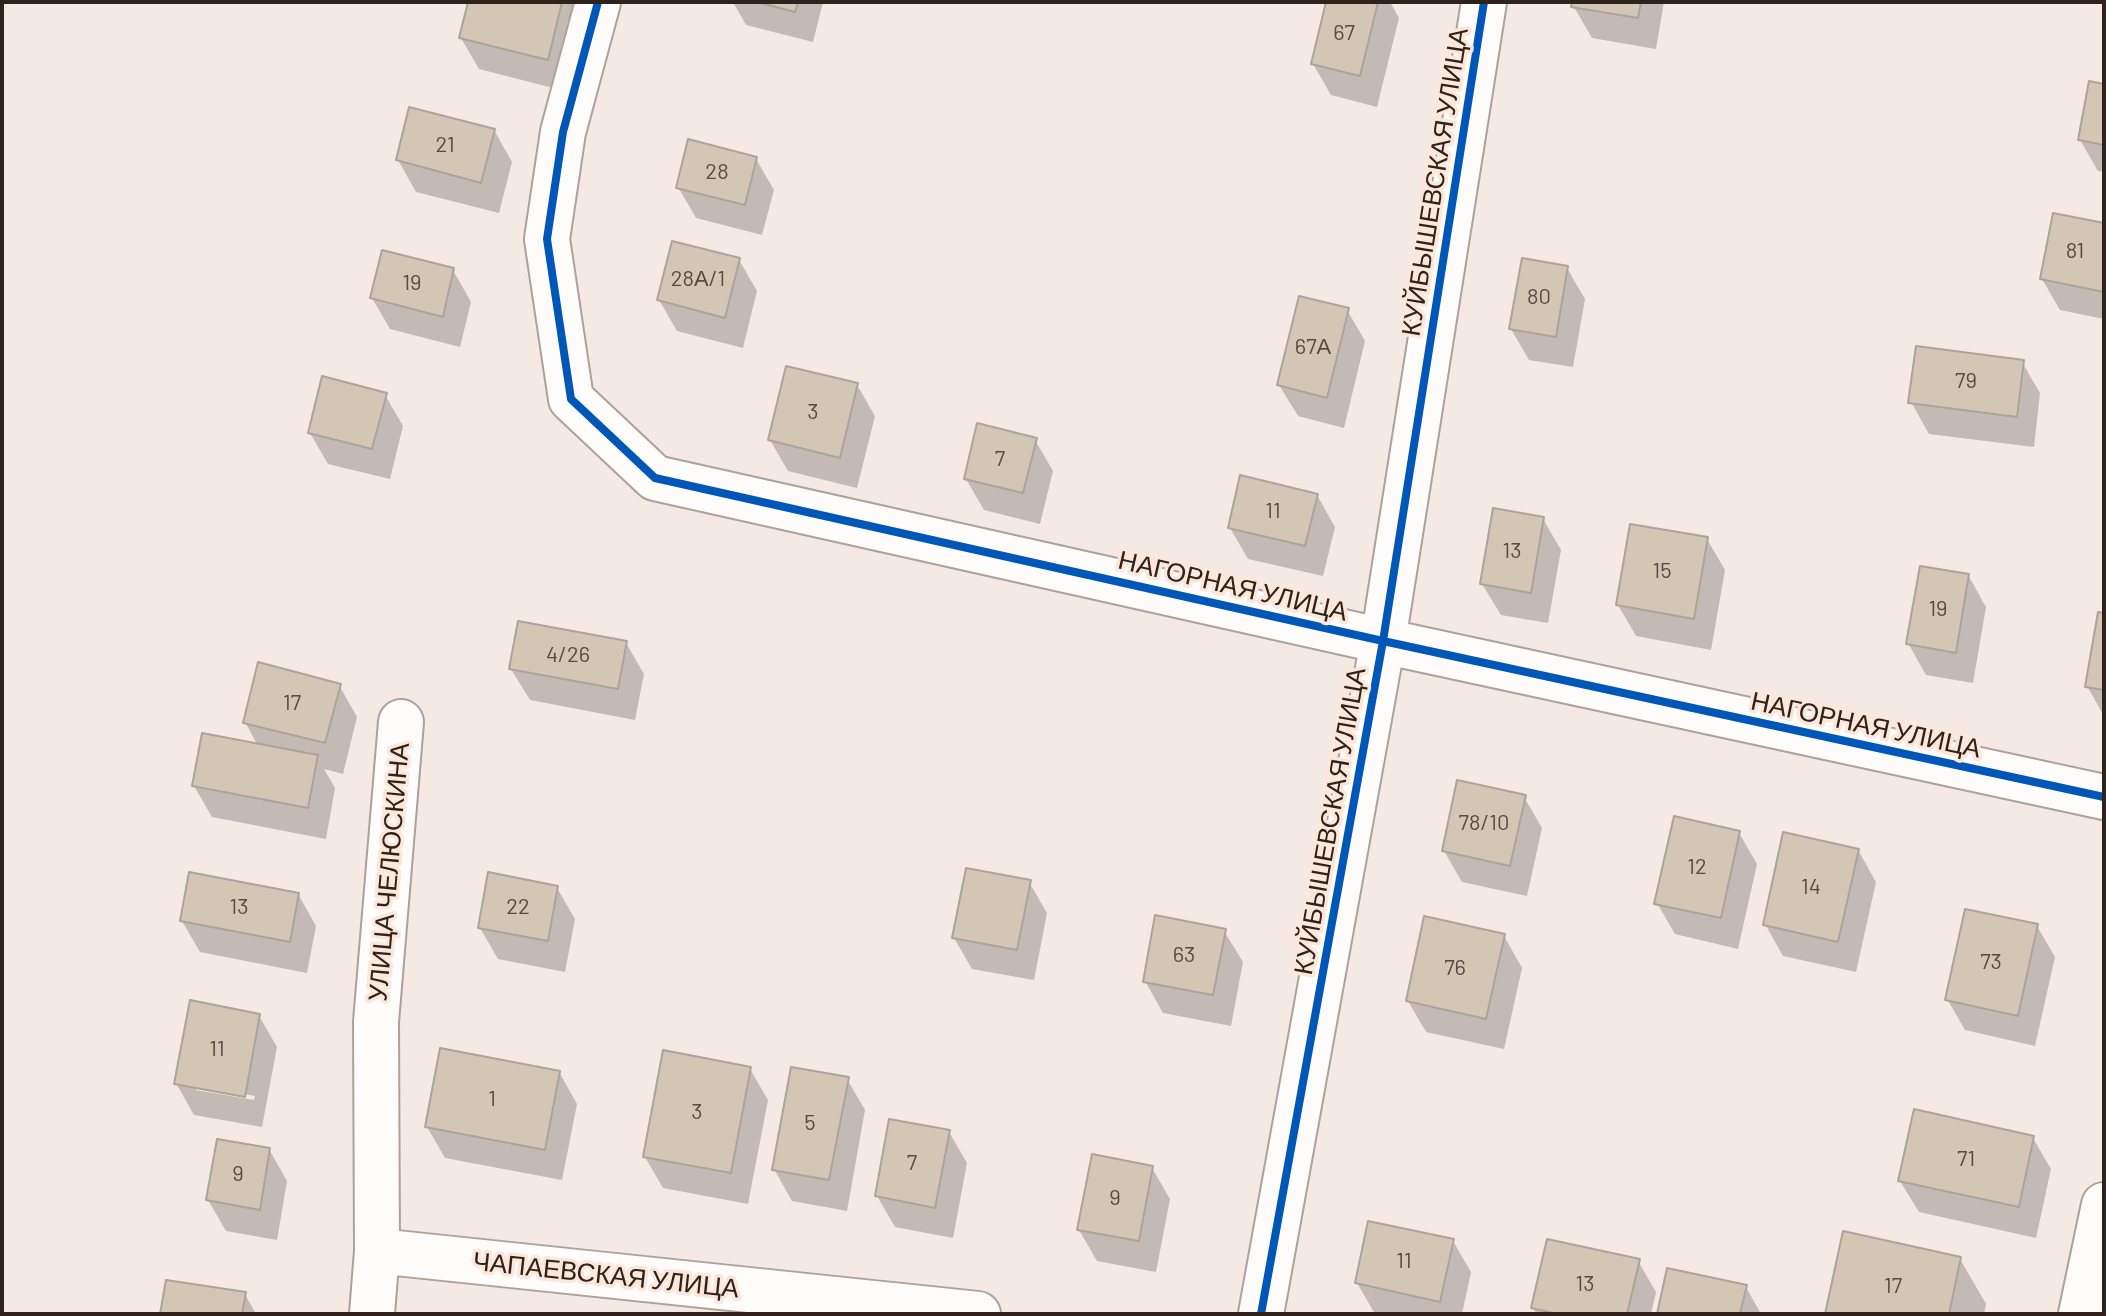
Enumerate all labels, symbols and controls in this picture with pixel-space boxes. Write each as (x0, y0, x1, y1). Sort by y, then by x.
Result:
house number: 67 (1333, 20, 1355, 46)
street label: КУЙБЫШЕВСКАЯ УЛИЦА (1395, 26, 1475, 338)
house number: 21 (435, 132, 455, 158)
house number: 28 (705, 159, 729, 185)
house number: 81 (2066, 238, 2084, 264)
house number: 28А/1 (671, 266, 725, 292)
house number: 19 (402, 270, 422, 296)
house number: 80 (1527, 284, 1551, 310)
house number: 67А (1295, 334, 1331, 360)
house number: 79 (1955, 368, 1977, 394)
house number: 3 (807, 399, 819, 425)
house number: 7 (995, 446, 1005, 472)
house number: 11 (1265, 498, 1281, 524)
house number: 13 (1502, 538, 1522, 564)
street label: НАГОРНАЯ УЛИЦА (1115, 544, 1351, 628)
house number: 15 (1652, 558, 1672, 584)
house number: 19 (1928, 596, 1948, 622)
house number: 4/26 (546, 642, 590, 668)
street label: КУЙБЫШЕВСКАЯ УЛИЦА (1288, 665, 1372, 977)
street label: НАГОРНАЯ УЛИЦА (1748, 685, 1984, 765)
house number: 17 (283, 690, 301, 716)
street label: УЛИЦА ЧЕЛЮСКИНА (362, 741, 416, 1003)
house number: 78/10 (1459, 810, 1509, 836)
house number: 12 (1687, 854, 1707, 880)
house number: 14 (1801, 874, 1821, 900)
house number: 13 (229, 894, 249, 920)
house number: 22 (506, 894, 530, 920)
house number: 63 (1173, 942, 1195, 968)
house number: 73 (1980, 949, 2002, 975)
house number: 76 (1444, 955, 1466, 981)
house number: 11 (209, 1036, 225, 1062)
house number: 1 (488, 1086, 496, 1112)
house number: 3 (691, 1099, 703, 1125)
house number: 5 (804, 1110, 816, 1136)
house number: 71 (1957, 1146, 1975, 1172)
house number: 7 (907, 1150, 917, 1176)
house number: 9 (232, 1161, 244, 1187)
house number: 9 (1109, 1185, 1121, 1211)
street label: ЧАПАЕВСКАЯ УЛИЦА (471, 1246, 741, 1304)
house number: 11 (1396, 1248, 1412, 1274)
house number: 13 (1575, 1271, 1595, 1297)
house number: 17 (1884, 1273, 1902, 1299)

